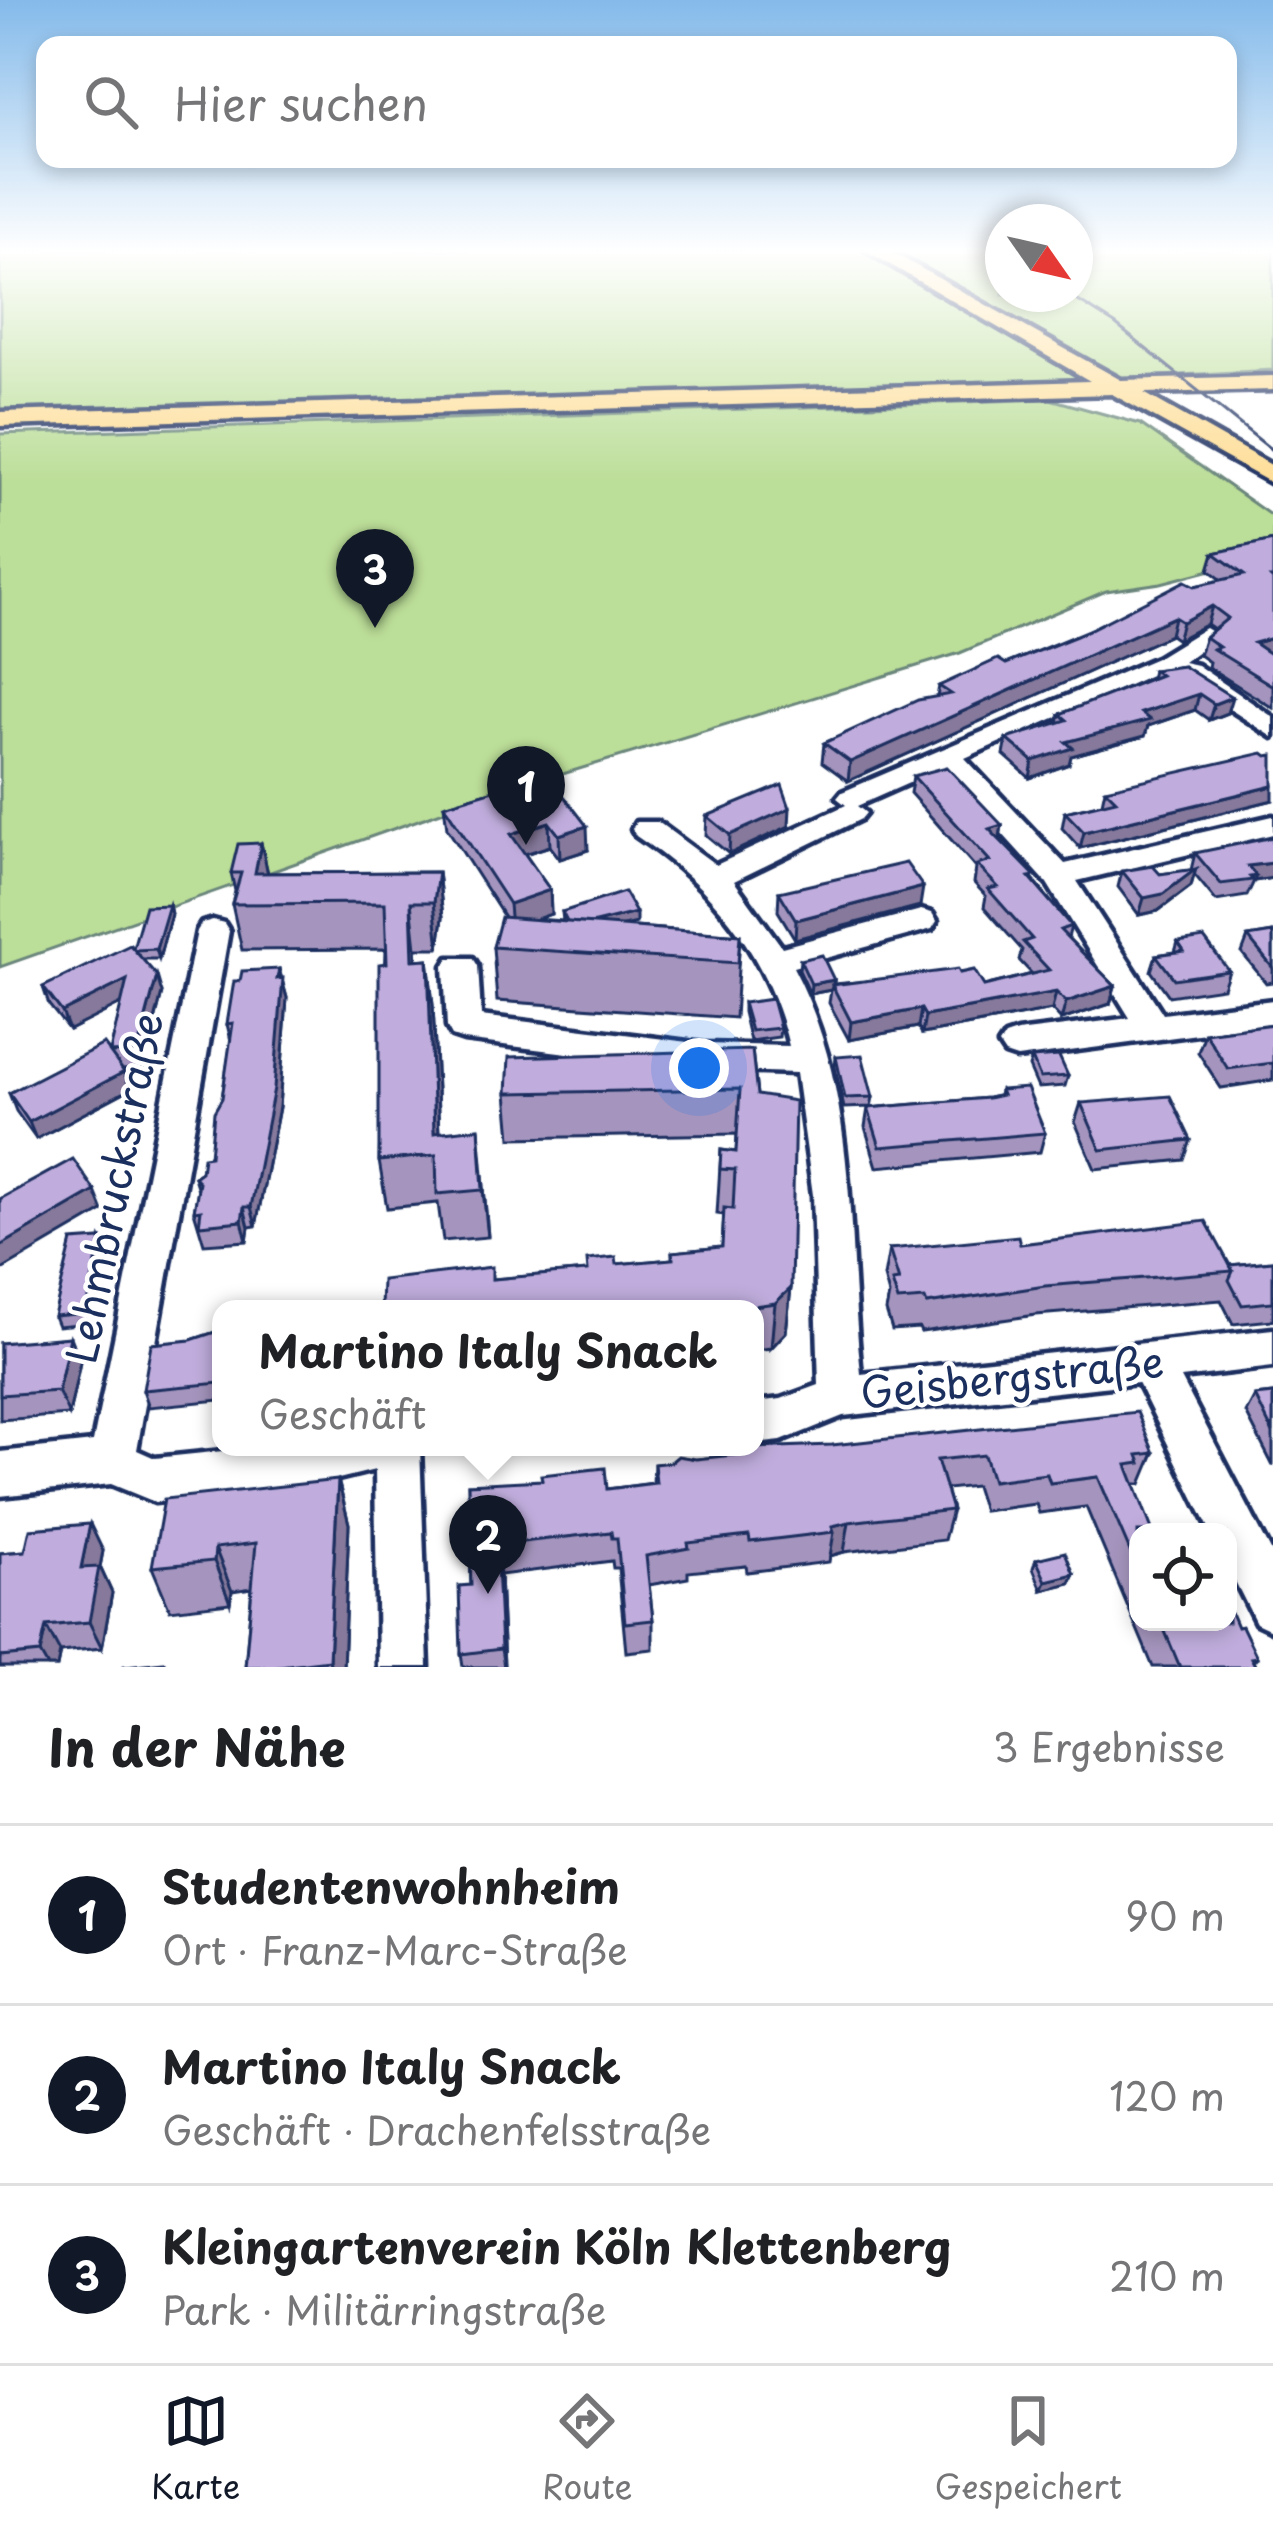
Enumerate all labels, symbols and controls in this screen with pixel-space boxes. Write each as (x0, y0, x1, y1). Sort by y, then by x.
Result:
search box (36, 36, 1237, 168)
text: Hier suchen (174, 68, 428, 136)
icon: search (78, 69, 144, 135)
north arrow (985, 204, 1093, 312)
pin: 3 (336, 529, 414, 628)
pin: 1 (487, 746, 565, 845)
street label: Lehmbruckstraße (48, 1007, 177, 1368)
your location (669, 1038, 729, 1098)
popup (212, 1300, 764, 1456)
text: Martino Italy Snack (259, 1315, 717, 1383)
street label: Geisbergstraße (857, 1328, 1167, 1423)
text: Geschäft (259, 1383, 426, 1442)
pin: 2 (449, 1495, 527, 1594)
map controls (1129, 1523, 1237, 1631)
button: locate (1129, 1523, 1237, 1631)
text: In der Nähe (48, 1707, 345, 1784)
text: 3 Ergebnisse (993, 1716, 1225, 1775)
text: Studentenwohnheim (162, 1851, 620, 1919)
text: 1 (78, 1885, 96, 1944)
text: 90 m (1125, 1885, 1225, 1944)
text: Ort · Franz-Marc-Straße (162, 1919, 628, 1978)
text: Martino Italy Snack (162, 2031, 621, 2099)
text: 2 (73, 2065, 101, 2124)
text: 120 m (1109, 2065, 1225, 2124)
text: Geschäft · Drachenfelsstraße (162, 2099, 711, 2158)
text: Kleingartenverein Köln Klettenberg (162, 2211, 951, 2279)
text: 3 (74, 2245, 100, 2304)
text: 210 m (1109, 2245, 1225, 2304)
text: Park · Militärringstraße (162, 2279, 607, 2338)
tab: Karte (151, 2388, 240, 2510)
tab: Route (542, 2388, 633, 2510)
tab: Gespeichert (934, 2388, 1122, 2510)

